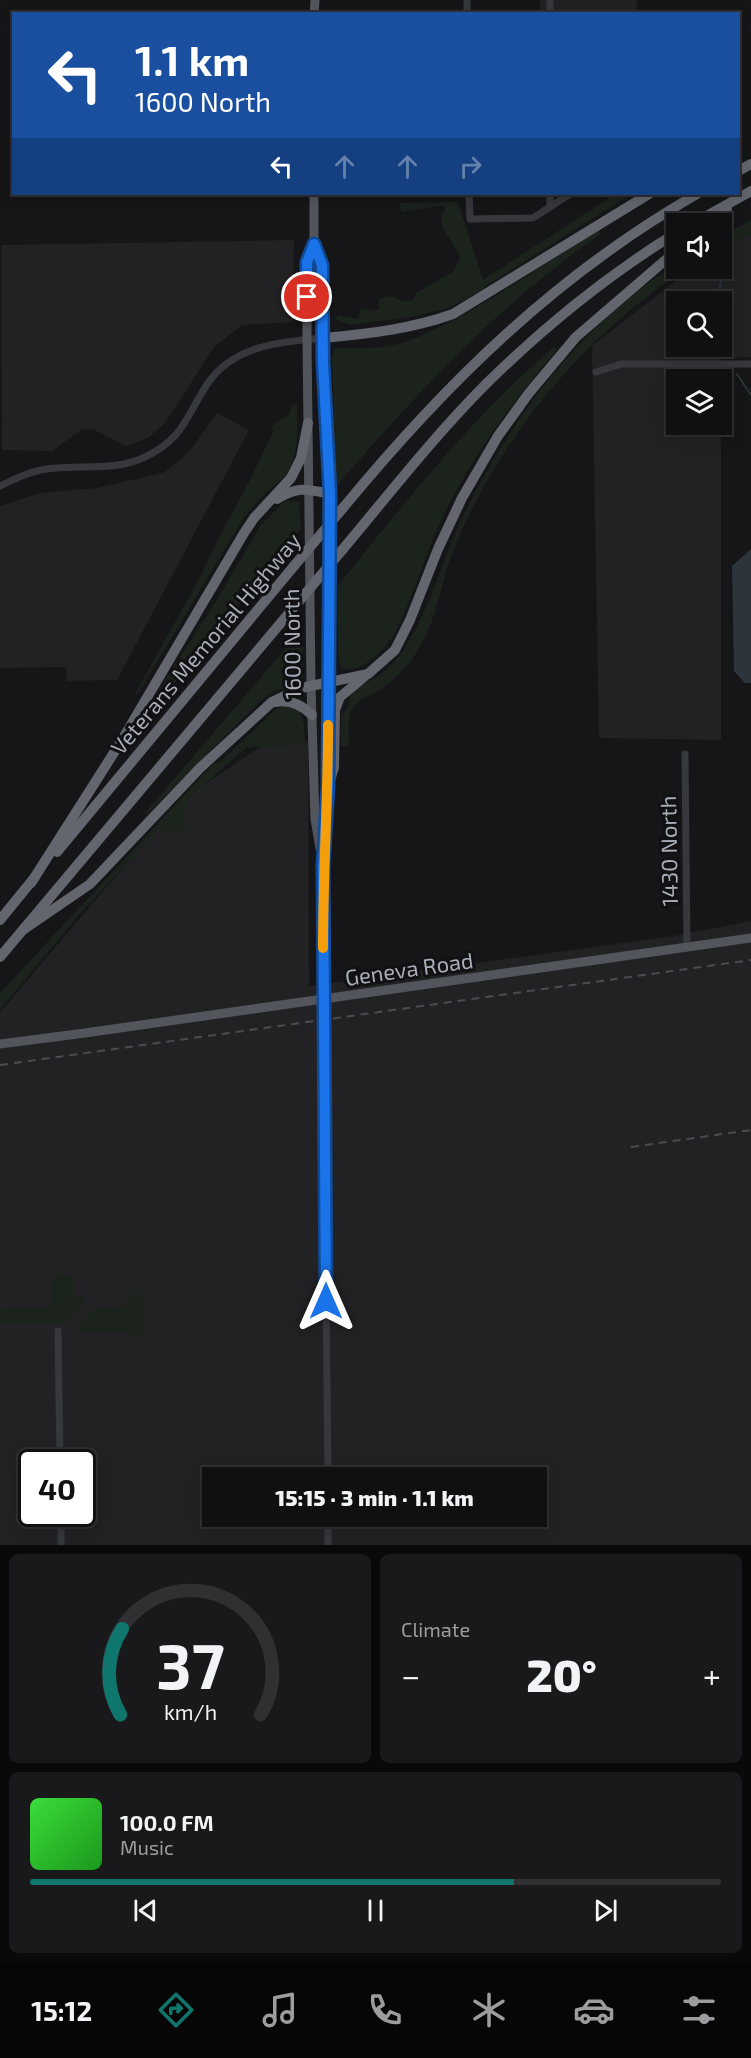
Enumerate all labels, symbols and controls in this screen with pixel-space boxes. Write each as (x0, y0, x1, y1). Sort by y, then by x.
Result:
text: 1.1 km (135, 34, 249, 84)
icon: left (36, 36, 114, 114)
text: 1600 North (135, 85, 271, 117)
icon: left (265, 150, 298, 183)
icon: ahead (328, 150, 361, 183)
icon: ahead (391, 150, 424, 183)
icon: right (454, 150, 487, 183)
map controls (666, 213, 732, 435)
button: sound (666, 213, 732, 279)
pin (281, 271, 332, 322)
icon: arrive (290, 280, 323, 313)
button: search (666, 291, 732, 357)
button: layers (666, 369, 732, 435)
street label: Veterans Memorial Highway (105, 527, 306, 759)
street label: 1600 North (277, 588, 305, 700)
street label: 1430 North (654, 795, 682, 907)
street label: Geneva Road (343, 946, 475, 990)
position arrow (294, 1269, 358, 1333)
speed limit sign: 40 (18, 1449, 96, 1527)
text: 15:15 · 3 min · 1.1 km (275, 1484, 474, 1510)
text: Climate (401, 1617, 470, 1641)
text: 37 (156, 1627, 224, 1702)
text: 20° (526, 1647, 597, 1701)
text: − (401, 1655, 420, 1695)
text: + (703, 1655, 721, 1695)
text: km/h (163, 1700, 217, 1725)
text: 100.0 FM (120, 1809, 214, 1835)
text: Music (120, 1835, 174, 1859)
icon: previous (129, 1894, 162, 1927)
icon: pause (359, 1894, 392, 1927)
icon: next (589, 1894, 622, 1927)
icon: directions (155, 1989, 197, 2031)
icon: music (259, 1989, 301, 2031)
icon: phone (364, 1989, 406, 2031)
icon: climate (468, 1989, 510, 2031)
icon: car (573, 1989, 615, 2031)
icon: filters (678, 1989, 720, 2031)
text: 15:12 (31, 1994, 92, 2026)

